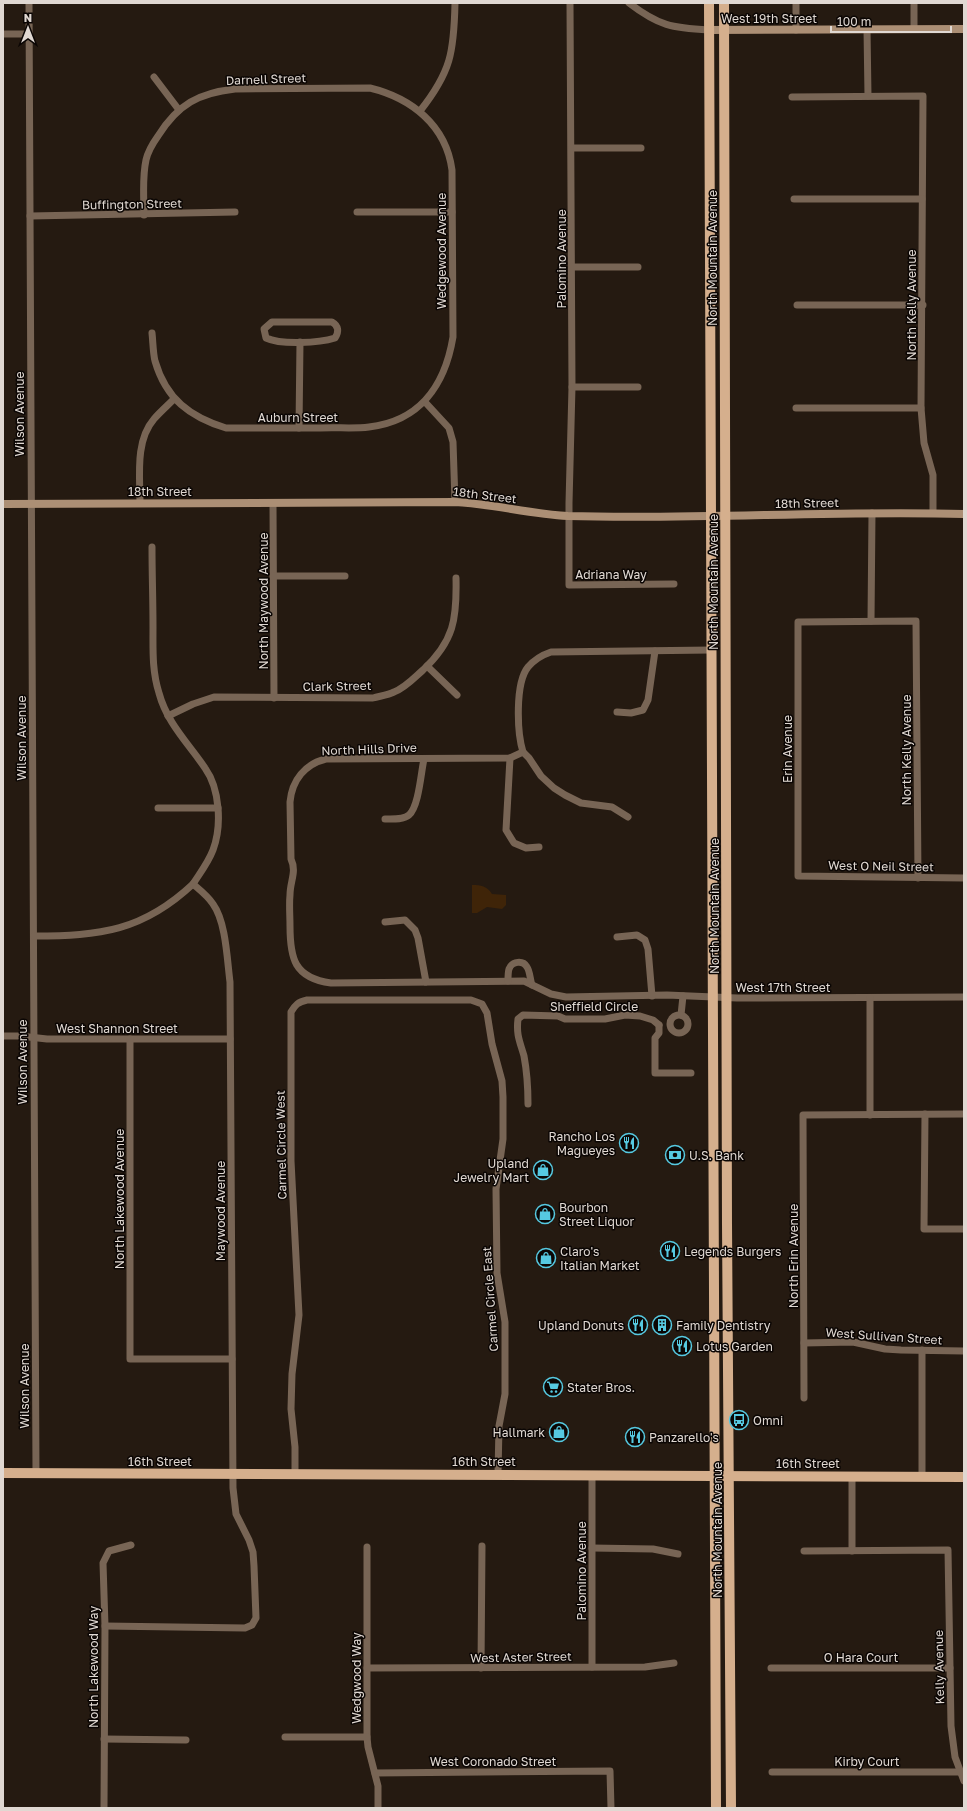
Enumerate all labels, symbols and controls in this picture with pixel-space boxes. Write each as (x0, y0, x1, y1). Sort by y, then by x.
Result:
north arrow (8, 8, 48, 48)
scale bar (831, 8, 951, 34)
text: N (24, 11, 32, 24)
street label: West 19th Street (721, 11, 817, 26)
text: 100 m (837, 14, 871, 29)
street label: Darnell Street (226, 70, 307, 88)
street label: North Mountain Avenue (705, 190, 720, 326)
street label: Wedgewood Avenue (434, 193, 449, 309)
street label: Buffington Street (82, 196, 182, 212)
street label: Palomino Avenue (554, 209, 569, 309)
street label: North Kelly Avenue (904, 249, 919, 360)
street label: Wilson Avenue (12, 372, 27, 456)
street label: Auburn Street (258, 410, 338, 425)
street label: 18th Street (128, 484, 192, 499)
street label: 18th Street (452, 484, 518, 506)
street label: 18th Street (775, 495, 839, 511)
street label: North Mountain Avenue (706, 514, 721, 650)
street label: North Maywood Avenue (256, 532, 271, 669)
street label: Adriana Way (575, 567, 647, 582)
street label: Clark Street (302, 678, 372, 694)
street label: North Kelly Avenue (899, 694, 914, 805)
street label: Wilson Avenue (14, 696, 29, 780)
street label: Erin Avenue (780, 715, 795, 783)
street label: North Hills Drive (321, 740, 417, 758)
street label: North Mountain Avenue (707, 838, 722, 974)
street label: West O Neil Street (828, 858, 934, 874)
street label: West 17th Street (735, 980, 831, 995)
street label: Sheffield Circle (550, 999, 638, 1014)
street label: Wilson Avenue (15, 1020, 30, 1104)
street label: West Shannon Street (56, 1021, 178, 1036)
street label: Carmel Circle West (273, 1090, 289, 1200)
street label: North Lakewood Avenue (112, 1129, 127, 1269)
place label: Rancho Los Magueyes (548, 1129, 615, 1158)
restaurant icon: Rancho Los Magueyes (618, 1132, 640, 1154)
bank icon: U.S. Bank (664, 1144, 686, 1166)
place label: U.S. Bank (689, 1148, 744, 1163)
place label: Upland Jewelry Mart (454, 1156, 529, 1185)
shop icon: Upland Jewelry Mart (532, 1159, 554, 1181)
street label: Maywood Avenue (213, 1161, 228, 1261)
place label: Bourbon Street Liquor (559, 1200, 634, 1229)
shop icon: Bourbon Street Liquor (534, 1203, 556, 1225)
street label: North Erin Avenue (786, 1204, 801, 1308)
restaurant icon: Legends Burgers (659, 1240, 681, 1262)
place label: Claro's Italian Market (560, 1244, 640, 1273)
place label: Legends Burgers (684, 1244, 781, 1259)
street label: Carmel Circle East (479, 1246, 501, 1352)
shop icon: Claro's Italian Market (535, 1247, 557, 1269)
restaurant icon: Upland Donuts (627, 1314, 649, 1336)
building icon: Family Dentistry (651, 1314, 673, 1336)
place label: Upland Donuts (538, 1318, 624, 1333)
place label: Family Dentistry (676, 1318, 771, 1333)
street label: West Sullivan Street (825, 1324, 943, 1348)
restaurant icon: Lotus Garden (671, 1335, 693, 1357)
place label: Lotus Garden (696, 1339, 773, 1354)
street label: Wilson Avenue (17, 1344, 32, 1428)
supermarket icon: Stater Bros. (542, 1376, 564, 1398)
place label: Stater Bros. (567, 1380, 635, 1395)
bus stop icon: Omni (728, 1409, 750, 1431)
place label: Omni (753, 1413, 783, 1428)
shop icon: Hallmark (548, 1421, 570, 1443)
place label: Hallmark (493, 1425, 545, 1440)
restaurant icon: Panzarello's (624, 1426, 646, 1448)
place label: Panzarello's (649, 1430, 719, 1445)
street label: 16th Street (128, 1454, 192, 1469)
street label: 16th Street (452, 1454, 516, 1469)
street label: 16th Street (776, 1456, 840, 1471)
street label: North Mountain Avenue (710, 1462, 725, 1598)
street label: Palomino Avenue (574, 1521, 589, 1621)
street label: North Lakewood Way (86, 1606, 101, 1728)
street label: Kelly Avenue (931, 1630, 947, 1704)
street label: Wedgwood Way (349, 1632, 364, 1724)
street label: West Aster Street (470, 1649, 572, 1665)
street label: O Hara Court (824, 1650, 898, 1665)
street label: West Coronado Street (430, 1754, 556, 1769)
street label: Kirby Court (834, 1754, 900, 1769)

